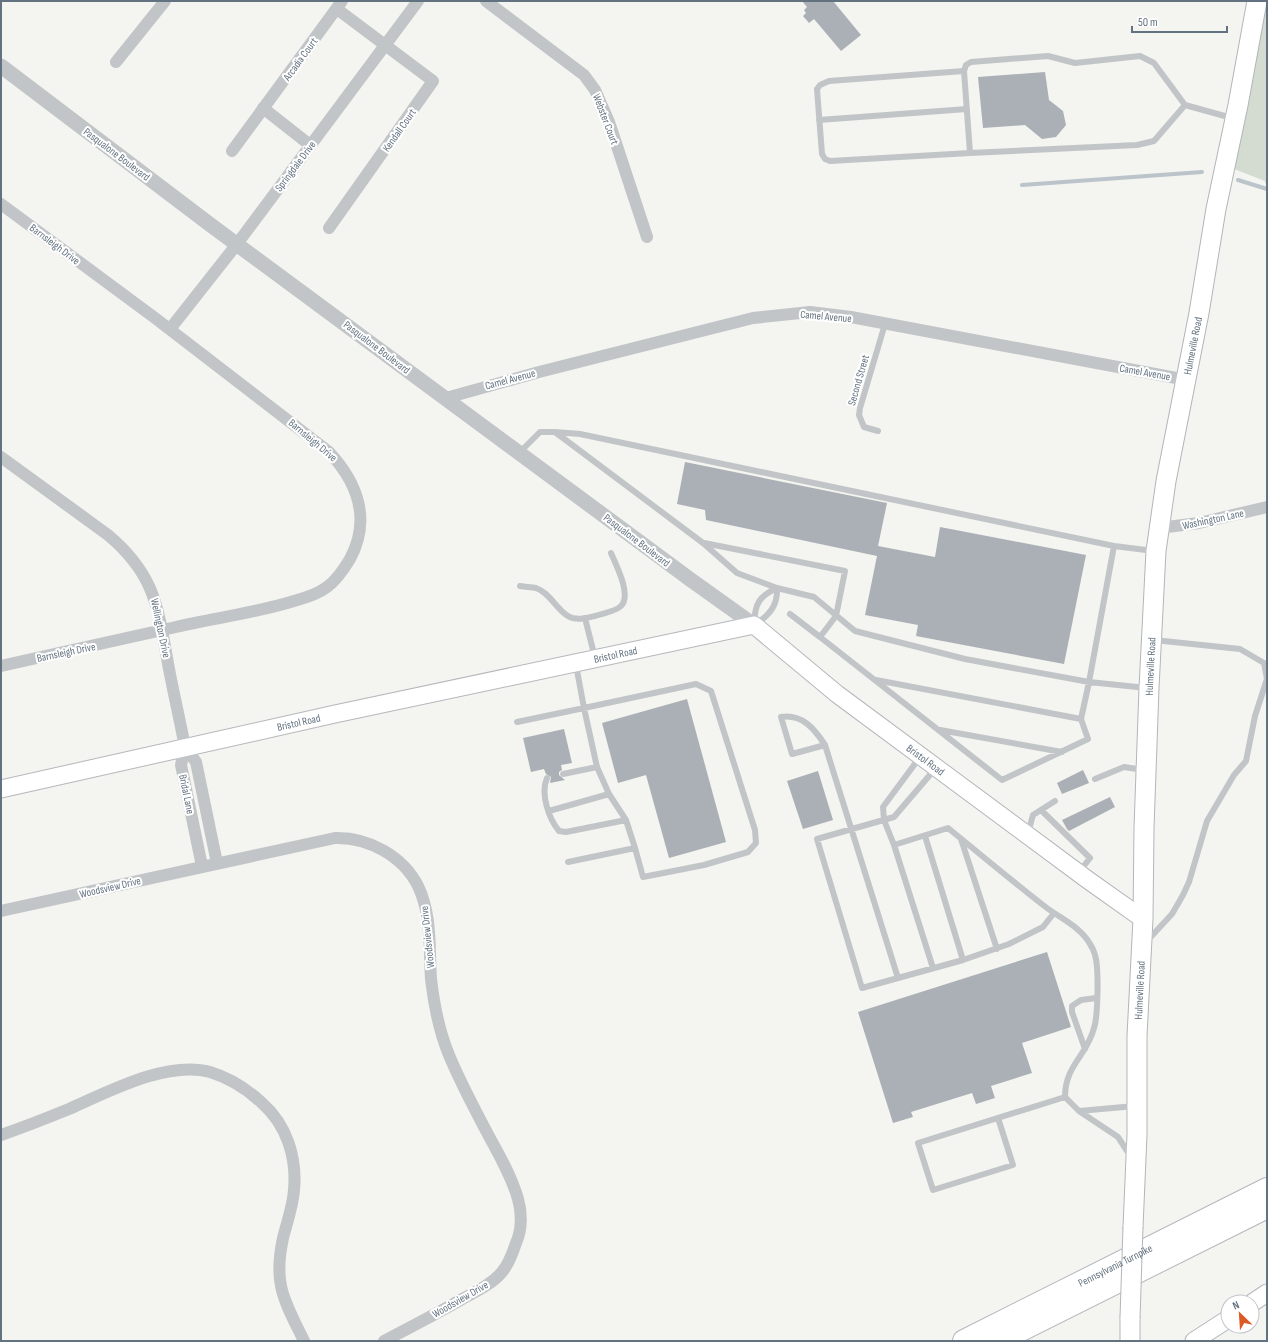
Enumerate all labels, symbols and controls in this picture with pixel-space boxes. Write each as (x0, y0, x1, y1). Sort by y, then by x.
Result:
scale bar (1132, 8, 1227, 34)
text: 50 m (1138, 15, 1158, 30)
street label: Arcadia Court (280, 35, 321, 84)
street label: Webster Court (590, 92, 621, 147)
street label: Kendall Court (380, 106, 419, 154)
street label: Pasqualone Boulevard (81, 125, 153, 184)
street label: Springdale Drive (272, 139, 319, 194)
street label: Barnsleigh Drive (27, 221, 82, 268)
street label: Camel Avenue (800, 308, 852, 325)
street label: Hulmeville Road (1181, 315, 1205, 376)
street label: Pasqualone Boulevard (341, 318, 413, 377)
street label: Second Street (845, 353, 872, 407)
street label: Camel Avenue (1118, 362, 1171, 383)
street label: Camel Avenue (484, 367, 537, 392)
street label: Barnsleigh Drive (286, 416, 340, 465)
street label: Washington Lane (1181, 507, 1245, 532)
street label: Pasqualone Boulevard (601, 511, 673, 570)
street label: Wellington Drive (148, 597, 173, 659)
street label: Hulmeville Road (1143, 636, 1159, 696)
street label: Barnsleigh Drive (36, 640, 97, 665)
street label: Bristol Road (593, 644, 639, 666)
street label: Bristol Road (276, 711, 322, 734)
street label: Bristol Road (904, 742, 947, 779)
street label: Bridal Lane (176, 773, 197, 815)
street label: Woodsview Drive (78, 874, 142, 901)
street label: Woodsview Drive (418, 905, 437, 969)
street label: Hulmeville Road (1132, 960, 1148, 1020)
street label: Pennsylvania Turnpike (1076, 1242, 1154, 1290)
street label: Woodsview Drive (430, 1278, 491, 1321)
north arrow (1220, 1294, 1260, 1334)
text: N (1231, 1298, 1242, 1313)

